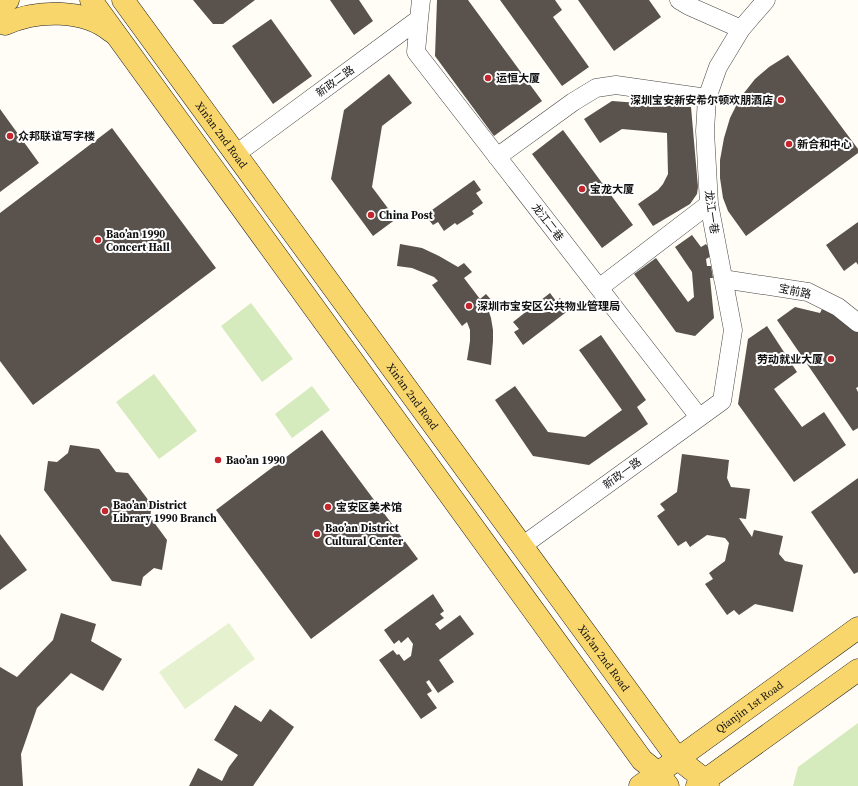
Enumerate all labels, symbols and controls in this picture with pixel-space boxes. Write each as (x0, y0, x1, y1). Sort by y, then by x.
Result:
street label: 新政二路 (313, 62, 358, 100)
place label: 运恒大厦 (496, 71, 540, 86)
marker: 运恒大厦 (483, 73, 493, 83)
place label: 深圳宝安新安希尔顿欢朋酒店 (630, 93, 773, 108)
marker: 深圳宝安新安希尔顿欢朋酒店 (776, 95, 786, 105)
street label: Xin'an 2nd Road (192, 99, 251, 172)
place label: 众邦联谊写字楼 (18, 129, 95, 144)
marker: 众邦联谊写字楼 (5, 131, 15, 141)
place label: 新合和中心 (797, 137, 852, 152)
marker: 新合和中心 (784, 139, 794, 149)
place label: 宝龙大厦 (590, 182, 634, 197)
marker: 宝龙大厦 (577, 184, 587, 194)
street label: 龙江一巷 (701, 189, 722, 235)
street label: 龙江二巷 (528, 200, 567, 244)
place label: China Post (379, 208, 434, 223)
marker: China Post (366, 210, 376, 220)
place label: Bao’an 1990 Concert Hall (106, 227, 170, 255)
marker: Bao’an 1990 Concert Hall (93, 235, 103, 245)
street label: 宝前路 (777, 281, 813, 302)
place label: 深圳市宝安区公共物业管理局 (477, 299, 620, 314)
marker: 深圳市宝安区公共物业管理局 (464, 301, 474, 311)
place label: 劳动就业大厦 (757, 352, 823, 367)
marker: 劳动就业大厦 (826, 354, 836, 364)
street label: Xin'an 2nd Road (383, 360, 442, 434)
place label: Bao’an 1990 (226, 453, 285, 468)
street label: 新政一路 (600, 454, 645, 492)
marker: Bao’an 1990 (213, 455, 223, 465)
place label: Bao’an District Library 1990 Branch (113, 498, 217, 526)
place label: 宝安区美术馆 (336, 500, 402, 515)
marker: 宝安区美术馆 (323, 502, 333, 512)
marker: Bao’an District Library 1990 Branch (100, 506, 110, 516)
place label: Bao’an District Cultural Center (325, 521, 404, 549)
marker: Bao’an District Cultural Center (312, 529, 322, 539)
street label: Xin'an 2nd Road (574, 622, 633, 695)
street label: Qianjin 1st Road (713, 677, 787, 737)

